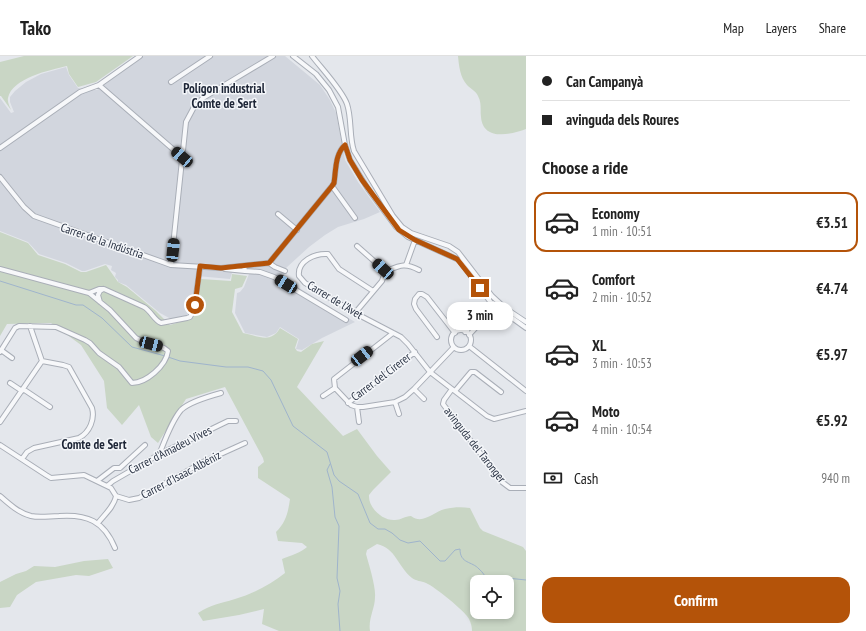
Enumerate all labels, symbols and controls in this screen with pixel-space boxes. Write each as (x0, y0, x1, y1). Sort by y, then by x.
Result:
text: Tako (20, 16, 51, 40)
text: Map (723, 19, 744, 37)
text: Layers (766, 19, 797, 37)
text: Share (819, 19, 846, 37)
text: Can Campanyà (566, 72, 643, 91)
district label: Polígon industrial Comte de Sert (183, 80, 266, 112)
text: avinguda dels Roures (566, 110, 679, 129)
car (169, 145, 195, 169)
text: Choose a ride (542, 156, 628, 179)
icon: car (544, 204, 580, 240)
text: Economy (592, 204, 640, 223)
text: €3.51 (816, 213, 848, 232)
street label: Carrer de la Indústria (59, 219, 146, 262)
text: 1 min · 10:51 (592, 223, 652, 240)
car (166, 237, 180, 263)
car (370, 257, 396, 281)
icon: car (544, 270, 580, 306)
text: Comfort (592, 270, 635, 289)
car (273, 273, 299, 295)
street label: Carrer de l'Avet (305, 277, 366, 322)
route end (471, 279, 489, 297)
text: €4.74 (816, 279, 848, 298)
text: 2 min · 10:52 (592, 289, 652, 306)
route start (186, 296, 204, 314)
callout: 3 min (447, 302, 513, 330)
text: 3 min (467, 307, 493, 324)
car (138, 335, 164, 353)
icon: car (544, 336, 580, 372)
text: XL (592, 336, 606, 355)
car (349, 344, 375, 368)
text: €5.97 (816, 345, 848, 364)
street label: Carrer del Cirerer (348, 349, 414, 404)
text: 3 min · 10:53 (592, 355, 652, 372)
icon: car (544, 402, 580, 438)
text: Moto (592, 402, 620, 421)
street label: avinguda del Taronger (441, 404, 510, 486)
text: €5.92 (816, 411, 848, 430)
text: 4 min · 10:54 (592, 421, 652, 438)
street label: Carrer d'Amadeu Vives (126, 422, 214, 477)
district label: Comte de Sert (61, 436, 127, 453)
street label: Carrer d'Isaac Albéniz (138, 447, 223, 502)
icon: cash (542, 467, 564, 489)
text: Cash (574, 469, 598, 488)
text: 940 m (821, 470, 850, 487)
map controls (470, 575, 514, 619)
button: locate (470, 575, 514, 619)
button: Confirm (542, 577, 850, 623)

